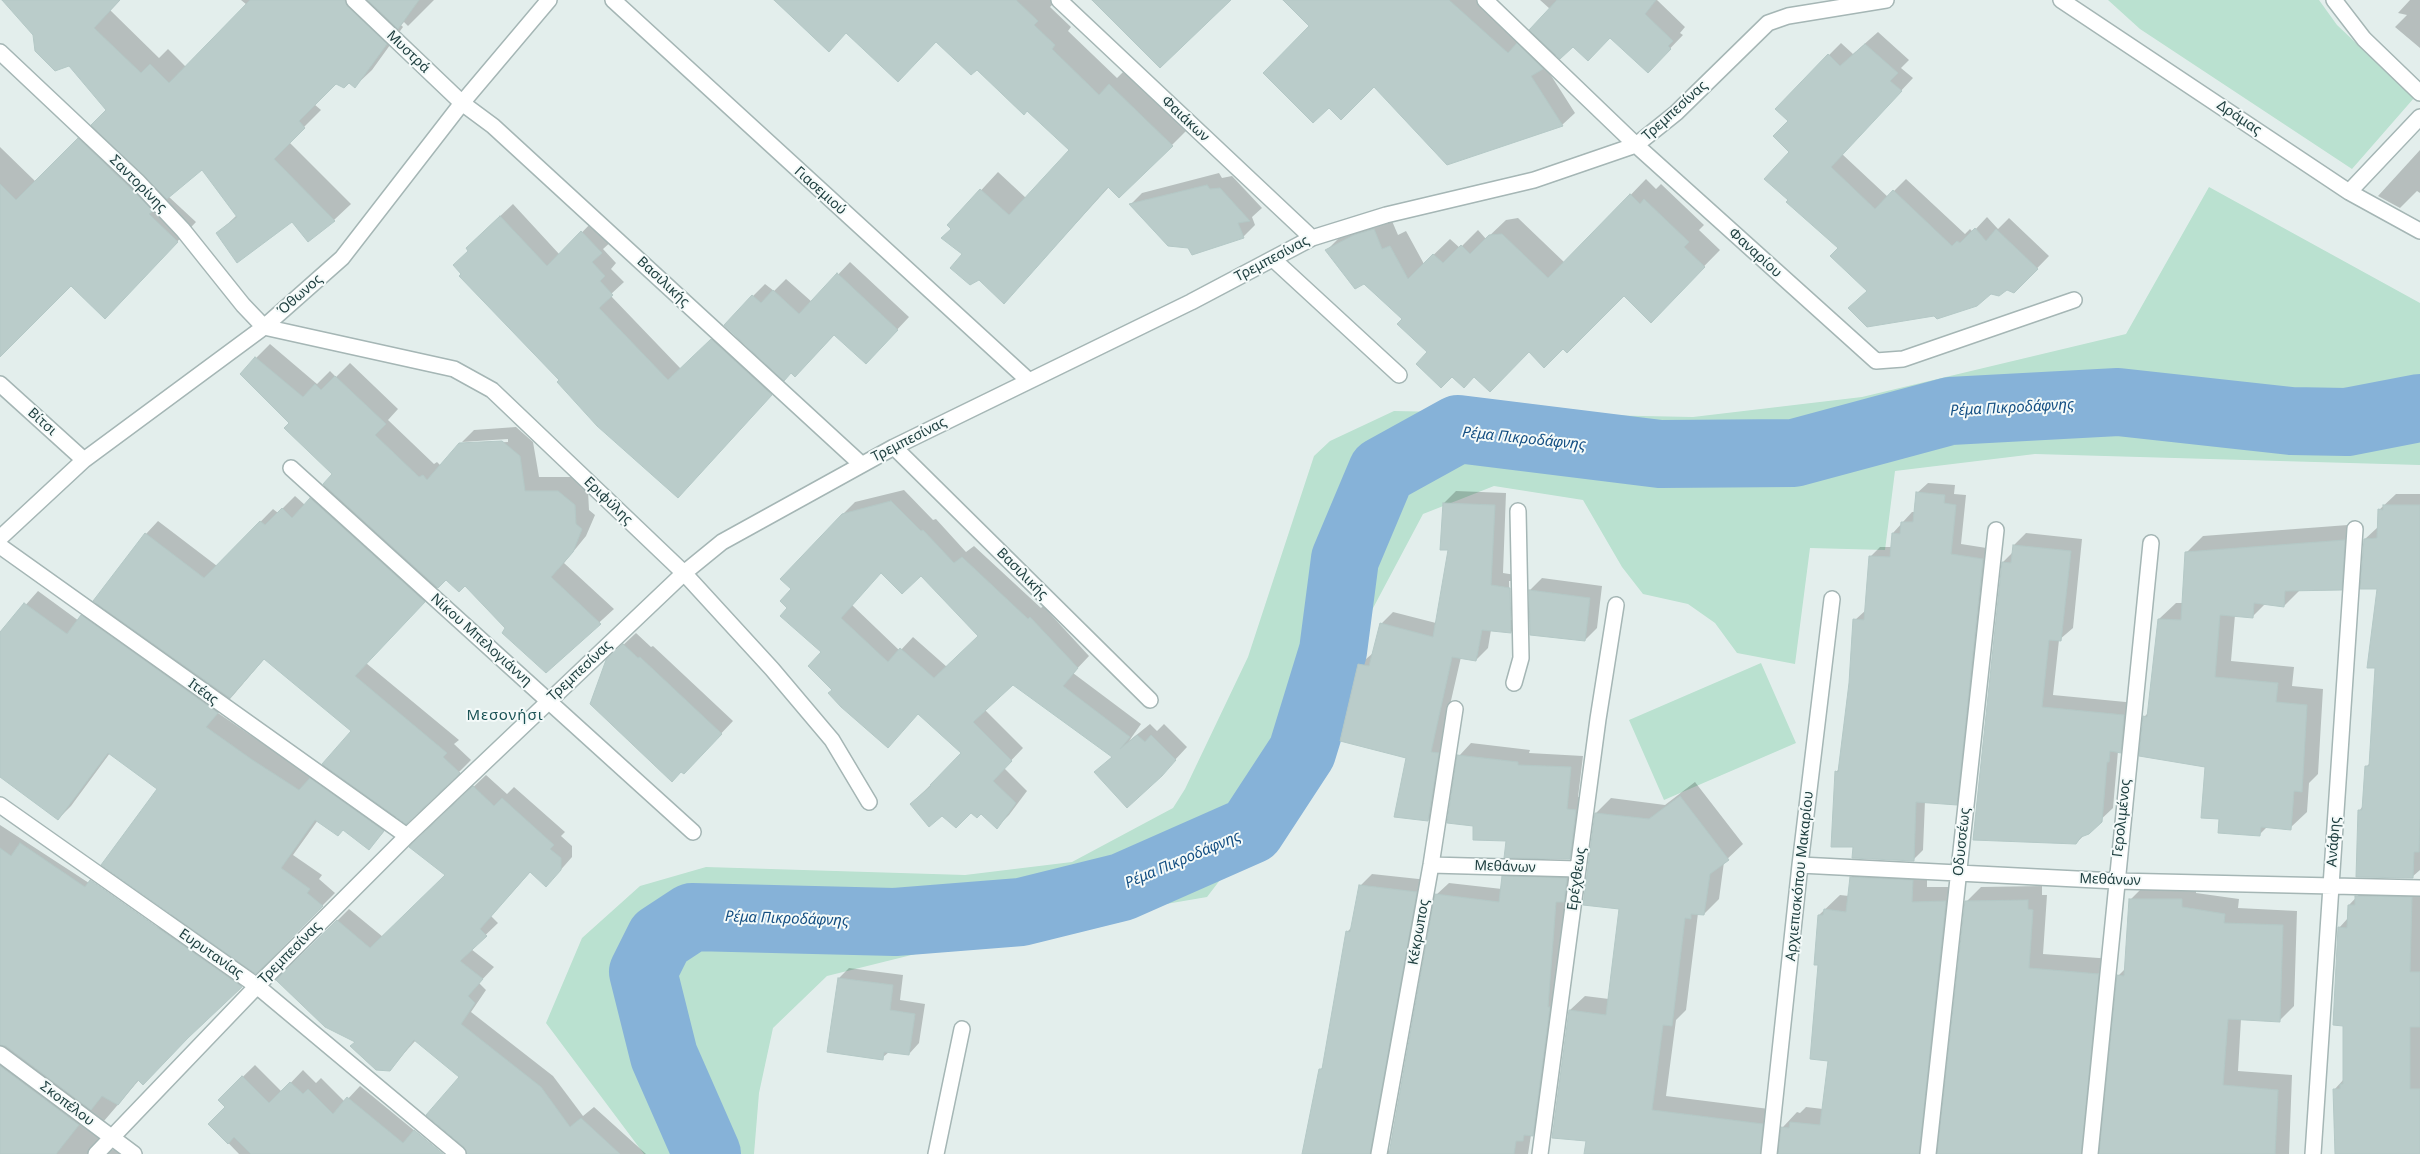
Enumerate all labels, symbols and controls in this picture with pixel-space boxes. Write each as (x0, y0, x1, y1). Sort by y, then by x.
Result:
street label: Μυστρά (383, 27, 433, 77)
street label: Τρεμπεσίνας (1639, 77, 1711, 145)
street label: Φαιάκων (1158, 93, 1212, 145)
street label: Δράμας (2214, 97, 2264, 139)
street label: Σαντορίνης (106, 152, 170, 216)
street label: Γιασεμιού (791, 163, 849, 219)
street label: Φαναρίου (1725, 225, 1785, 281)
street label: Τρεμπεσίνας (1232, 232, 1312, 286)
street label: Βασιλικής (633, 253, 693, 311)
street label: Όθωνος (274, 271, 326, 319)
water label: Ρέμα Πικροδάφνης (1950, 396, 2074, 420)
street label: Βίτσι (24, 405, 60, 439)
street label: Τρεμπεσίνας (869, 414, 949, 466)
water label: Ρέμα Πικροδάφνης (1461, 424, 1587, 454)
street label: Εριφύλης (580, 474, 636, 528)
street label: Βασιλικής (993, 545, 1051, 603)
street label: Νίκου Μπελογιάννη (427, 590, 535, 690)
street label: Τρεμπεσίνας (544, 637, 616, 705)
street label: Ιτέας (185, 675, 221, 709)
district label: Μεσονήσι (465, 707, 545, 725)
street label: Γερολιμένος (2110, 778, 2134, 858)
street label: Αρχιεπισκόπου Μακαρίου (1783, 790, 1817, 962)
street label: Οδυσσέως (1950, 807, 1974, 877)
street label: Ανάφης (2324, 816, 2344, 868)
water label: Ρέμα Πικροδάφνης (1122, 827, 1244, 893)
street label: Ερέχθεως (1564, 846, 1590, 912)
street label: Μεθάνων (1474, 858, 1536, 876)
street label: Μεθάνων (2079, 871, 2141, 889)
street label: Κέκρωπος (1405, 898, 1433, 966)
water label: Ρέμα Πικροδάφνης (725, 908, 849, 930)
street label: Τρεμπεσίνας (255, 918, 325, 988)
street label: Ευρυτανίας (175, 926, 247, 982)
street label: Σκοπέλου (37, 1078, 97, 1130)

